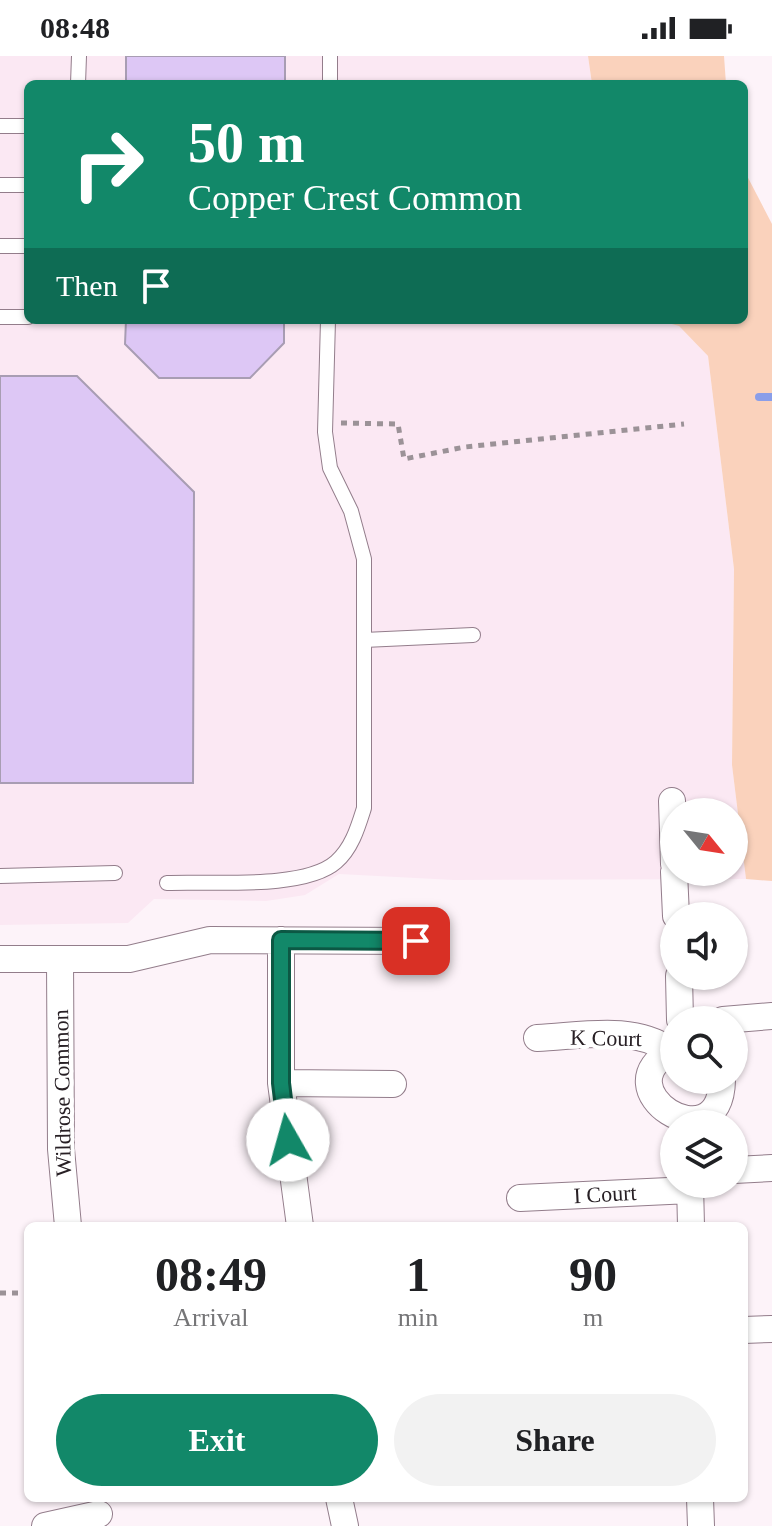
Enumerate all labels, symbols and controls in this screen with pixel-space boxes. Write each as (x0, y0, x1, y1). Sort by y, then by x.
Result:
text: 08:48 (40, 11, 110, 44)
icon: right (56, 112, 160, 216)
text: 50 m (188, 112, 305, 174)
text: Copper Crest Common (188, 178, 522, 218)
icon: arrive (134, 264, 178, 308)
text: Then (56, 269, 118, 302)
north arrow (660, 798, 748, 886)
map controls (660, 798, 748, 1198)
button: sound (660, 902, 748, 990)
pin (382, 907, 450, 975)
icon: arrive (394, 919, 438, 963)
button: search (660, 1006, 748, 1094)
street label: Wildrose Common (48, 1009, 76, 1177)
street label: K Court (570, 1025, 642, 1051)
position arrow (246, 1098, 330, 1182)
button: layers (660, 1110, 748, 1198)
street label: I Court (573, 1180, 637, 1208)
text: 08:49 (155, 1248, 267, 1301)
text: 1 (406, 1248, 430, 1301)
text: 90 (569, 1248, 617, 1301)
text: Arrival (173, 1303, 248, 1332)
text: min (398, 1303, 438, 1332)
text: m (583, 1303, 603, 1332)
button: Exit (56, 1394, 378, 1486)
button: Share (394, 1394, 716, 1486)

